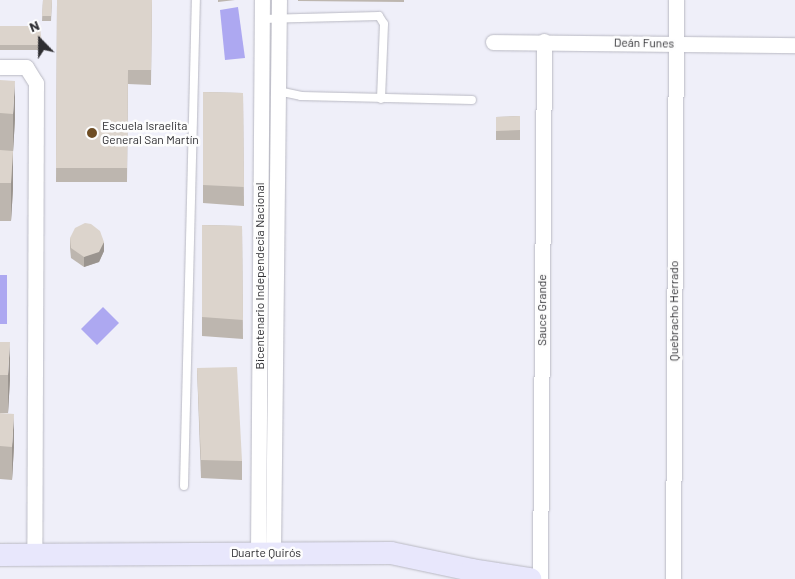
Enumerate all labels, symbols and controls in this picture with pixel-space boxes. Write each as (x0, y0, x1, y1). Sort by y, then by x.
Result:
north arrow (15, 15, 65, 65)
text: N (27, 16, 42, 35)
street label: Deán Funes (614, 35, 674, 51)
place label: Escuela Israelita General San Martín (102, 119, 199, 147)
marker: Escuela Israelita General San Martín (86, 127, 98, 139)
street label: Bicentenario Independecia Nacional (253, 182, 267, 370)
street label: Quebracho Herrado (667, 261, 681, 361)
street label: Sauce Grande (535, 274, 549, 346)
street label: Duarte Quirós (231, 546, 301, 560)

